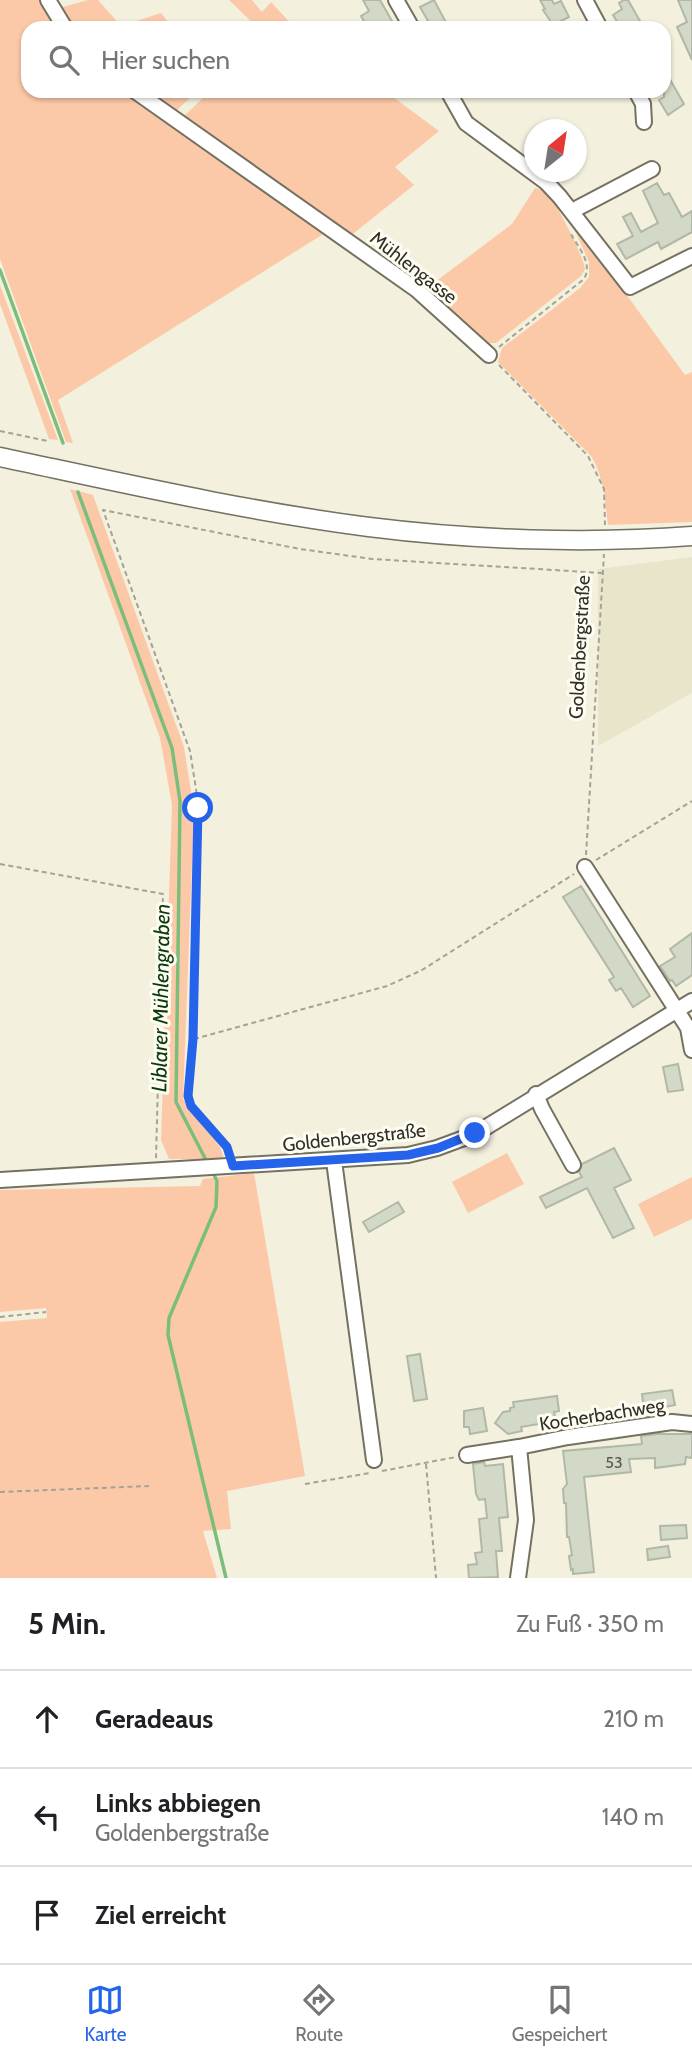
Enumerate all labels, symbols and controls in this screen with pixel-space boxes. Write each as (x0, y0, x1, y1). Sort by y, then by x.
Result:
search box (21, 21, 671, 98)
icon: search (45, 41, 83, 79)
text: Hier suchen (101, 44, 230, 76)
north arrow (524, 119, 587, 182)
street label: Mühlengasse (366, 226, 462, 309)
street label: Goldenbergstraße (564, 574, 595, 719)
route start (182, 792, 213, 823)
water label: Liblarer Mühlengraben (146, 904, 175, 1092)
route end (459, 1117, 490, 1148)
street label: Goldenbergstraße (281, 1119, 427, 1156)
street label: Kocherbachweg (538, 1393, 667, 1436)
house number: 53 (605, 1453, 623, 1472)
text: 5 Min. (28, 1605, 106, 1642)
text: Zu Fuß · 350 m (516, 1610, 664, 1638)
icon: ahead (28, 1700, 66, 1738)
text: Geradeaus (95, 1703, 213, 1735)
text: 210 m (603, 1705, 664, 1733)
text: Links abbiegen (95, 1787, 261, 1819)
icon: left (28, 1798, 66, 1836)
text: 140 m (602, 1803, 664, 1831)
text: Goldenbergstraße (95, 1819, 269, 1847)
icon: arrive (28, 1896, 66, 1934)
text: Ziel erreicht (95, 1899, 226, 1931)
tab: Karte (84, 1981, 126, 2046)
tab: Route (295, 1981, 343, 2046)
tab: Gespeichert (512, 1981, 608, 2046)

